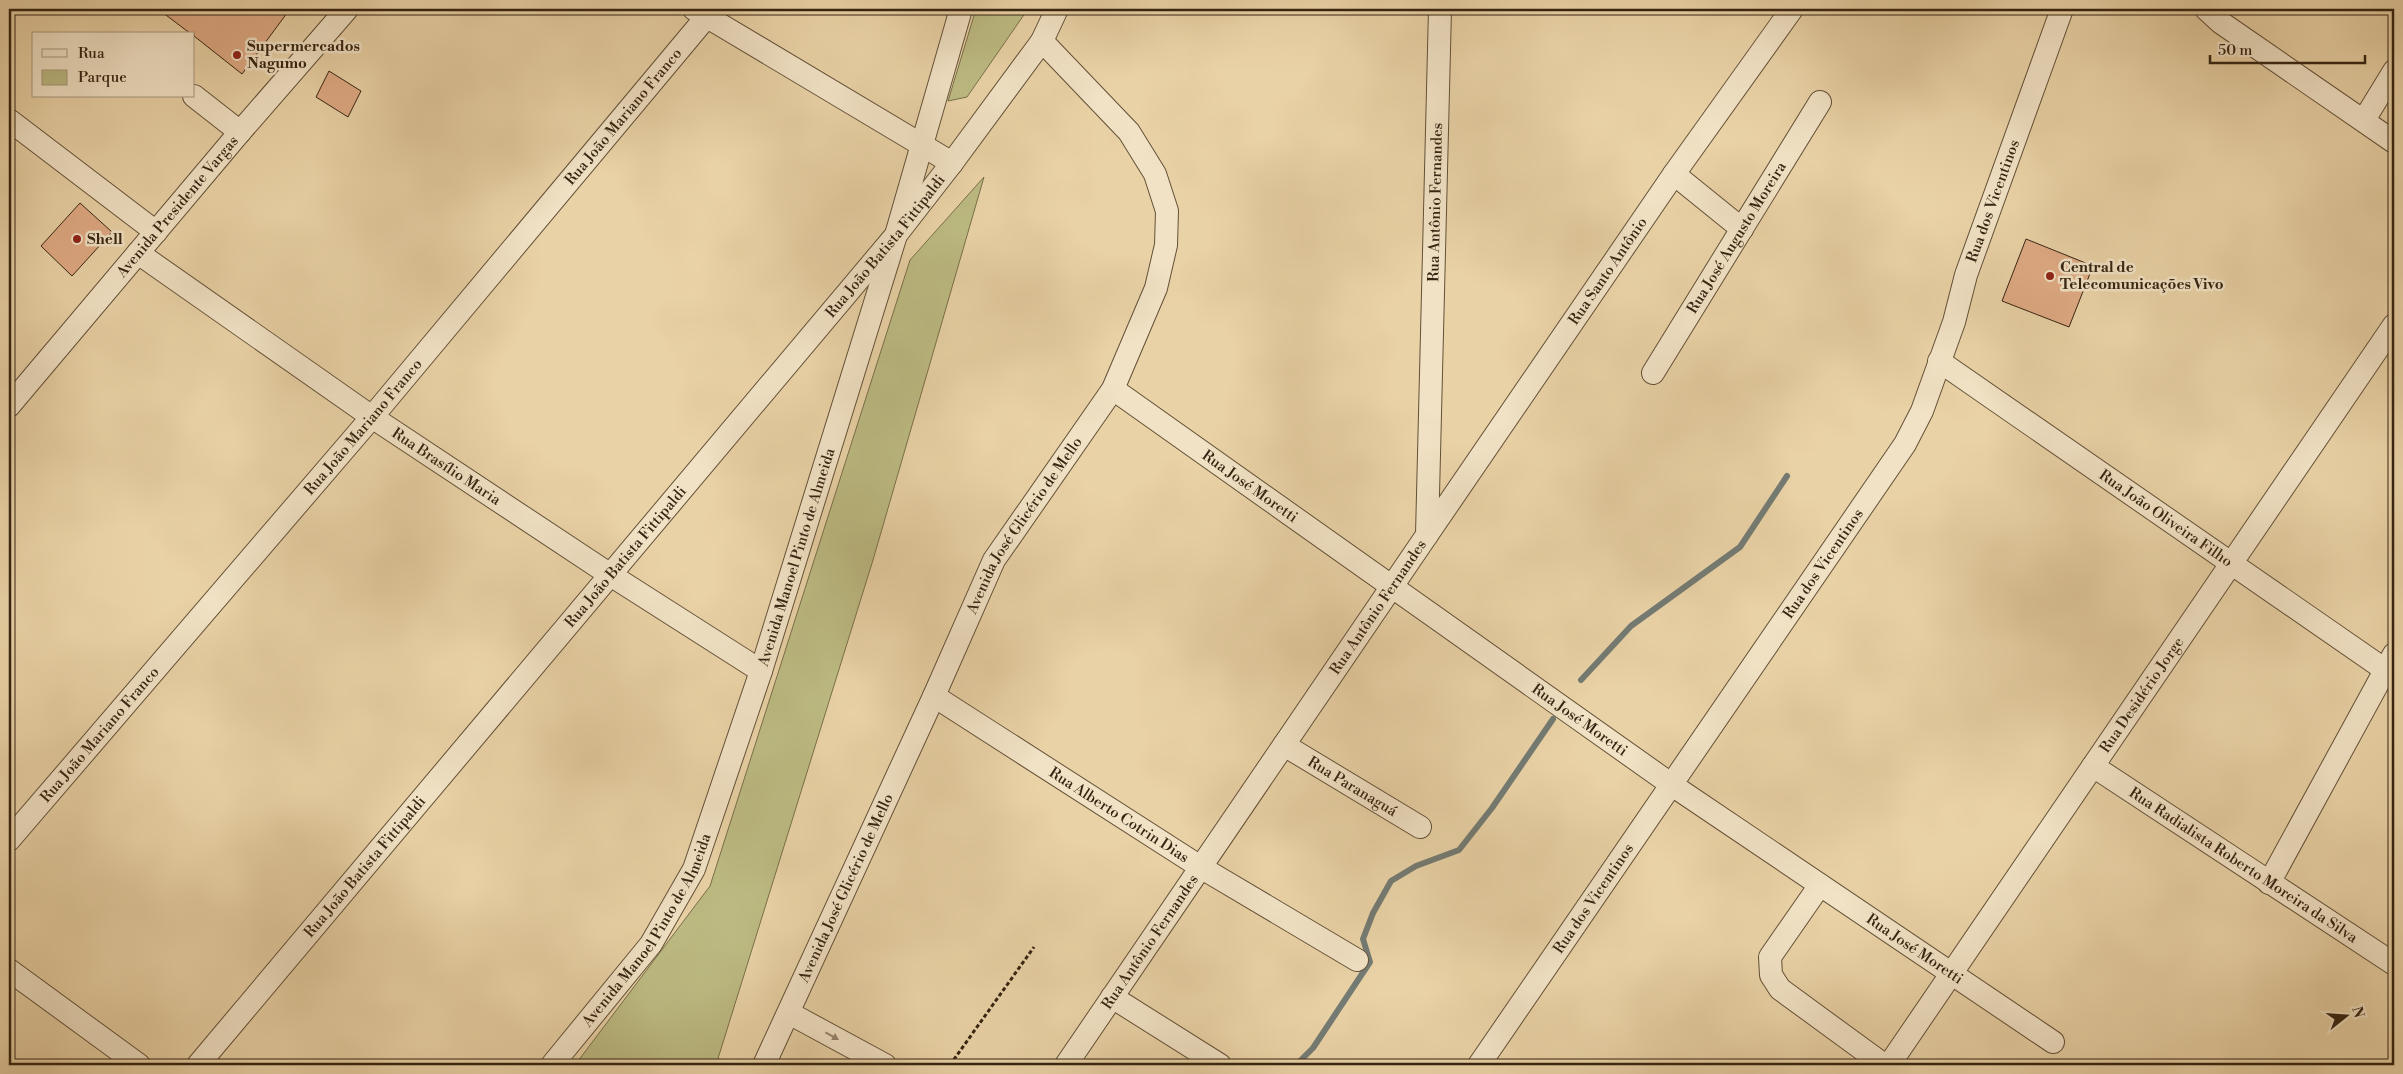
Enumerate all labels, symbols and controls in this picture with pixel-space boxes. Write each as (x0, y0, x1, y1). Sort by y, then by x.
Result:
legend (32, 32, 195, 98)
scale bar (2210, 32, 2366, 64)
place label: Supermercados Nagumo (247, 37, 360, 73)
text: 50 m (2218, 41, 2252, 60)
text: Rua (78, 44, 105, 63)
street label: Rua João Mariano Franco (560, 44, 686, 189)
marker: Supermercados Nagumo (231, 49, 243, 61)
text: Parque (78, 68, 127, 87)
street label: Rua Antônio Fernandes (1424, 123, 1447, 282)
street label: Avenida Presidente Vargas (111, 132, 242, 282)
street label: Rua dos Vicentinos (1962, 137, 2024, 265)
street label: Rua José Augusto Moreira (1682, 158, 1791, 317)
street label: Rua João Batista Fittipaldi (821, 171, 949, 322)
street label: Rua Santo Antônio (1564, 213, 1651, 329)
place label: Shell (87, 230, 123, 249)
marker: Shell (71, 233, 83, 245)
place label: Central de Telecomunicações Vivo (2060, 258, 2224, 294)
marker: Central de Telecomunicações Vivo (2044, 270, 2056, 282)
street label: Rua João Mariano Franco (300, 355, 426, 499)
street label: Rua Brasílio Maria (388, 423, 505, 509)
street label: Avenida José Glicério de Mello (962, 433, 1086, 618)
street label: Avenida Manoel Pinto de Almeida (753, 445, 839, 670)
street label: Rua José Moretti (1199, 446, 1302, 527)
street label: Rua João Oliveira Filho (2096, 465, 2236, 571)
street label: Rua João Batista Fittipaldi (560, 482, 690, 632)
street label: Rua dos Vicentinos (1778, 505, 1867, 622)
street label: Rua Antônio Fernandes (1325, 536, 1431, 678)
street label: Rua Desidério Jorge (2095, 633, 2188, 757)
street label: Rua João Mariano Franco (36, 663, 163, 806)
street label: Rua José Moretti (1528, 679, 1631, 760)
street label: Rua Paranaguá (1304, 752, 1401, 821)
street label: Rua Alberto Cotrin Dias (1046, 763, 1193, 867)
street label: Rua Radialista Roberto Moreira da Silva (2125, 783, 2362, 947)
street label: Avenida José Glicério de Mello (793, 790, 897, 986)
street label: Rua João Batista Fittipaldi (300, 792, 430, 941)
street label: Avenida Manoel Pinto de Almeida (577, 831, 715, 1031)
street label: Rua dos Vicentinos (1549, 840, 1638, 957)
street label: Rua Antônio Fernandes (1097, 871, 1203, 1013)
street label: Rua José Moretti (1863, 909, 1967, 988)
north arrow (2320, 992, 2370, 1042)
text: N (2347, 1005, 2368, 1020)
one-way arrow (825, 1032, 839, 1040)

